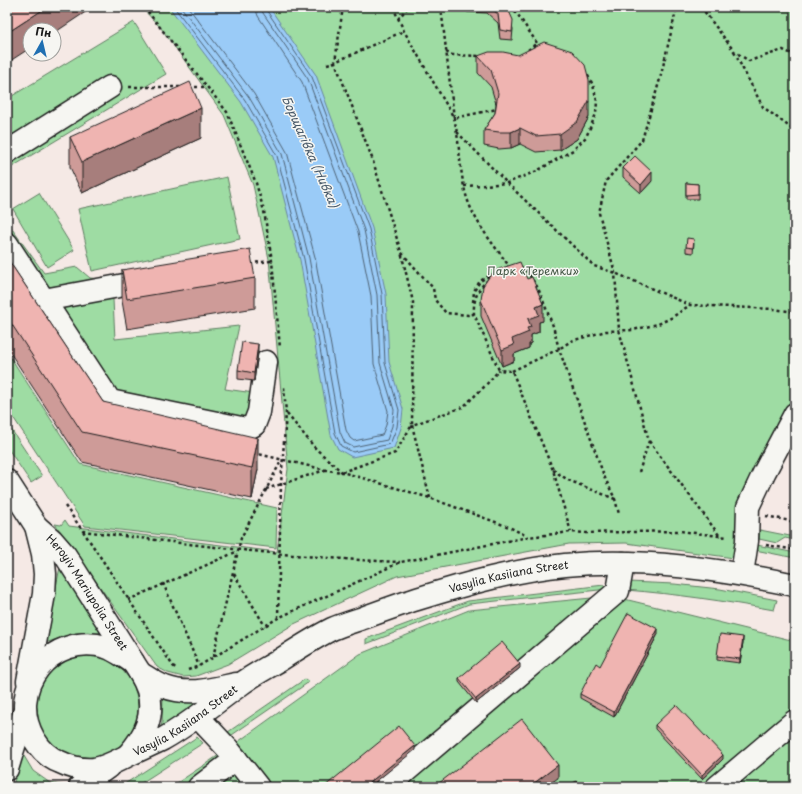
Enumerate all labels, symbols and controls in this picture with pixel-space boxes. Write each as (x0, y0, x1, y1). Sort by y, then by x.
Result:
north arrow (22, 22, 62, 62)
text: Пн (34, 22, 53, 41)
water label: Борщагівка (Нивка) (278, 93, 344, 212)
park label: Парк «Теремки» (487, 262, 579, 279)
street label: Heroyiv Mariupolia Street (43, 530, 133, 654)
street label: Vasylia Kasiiana Street (447, 556, 570, 597)
street label: Vasylia Kasiiana Street (130, 680, 241, 760)

